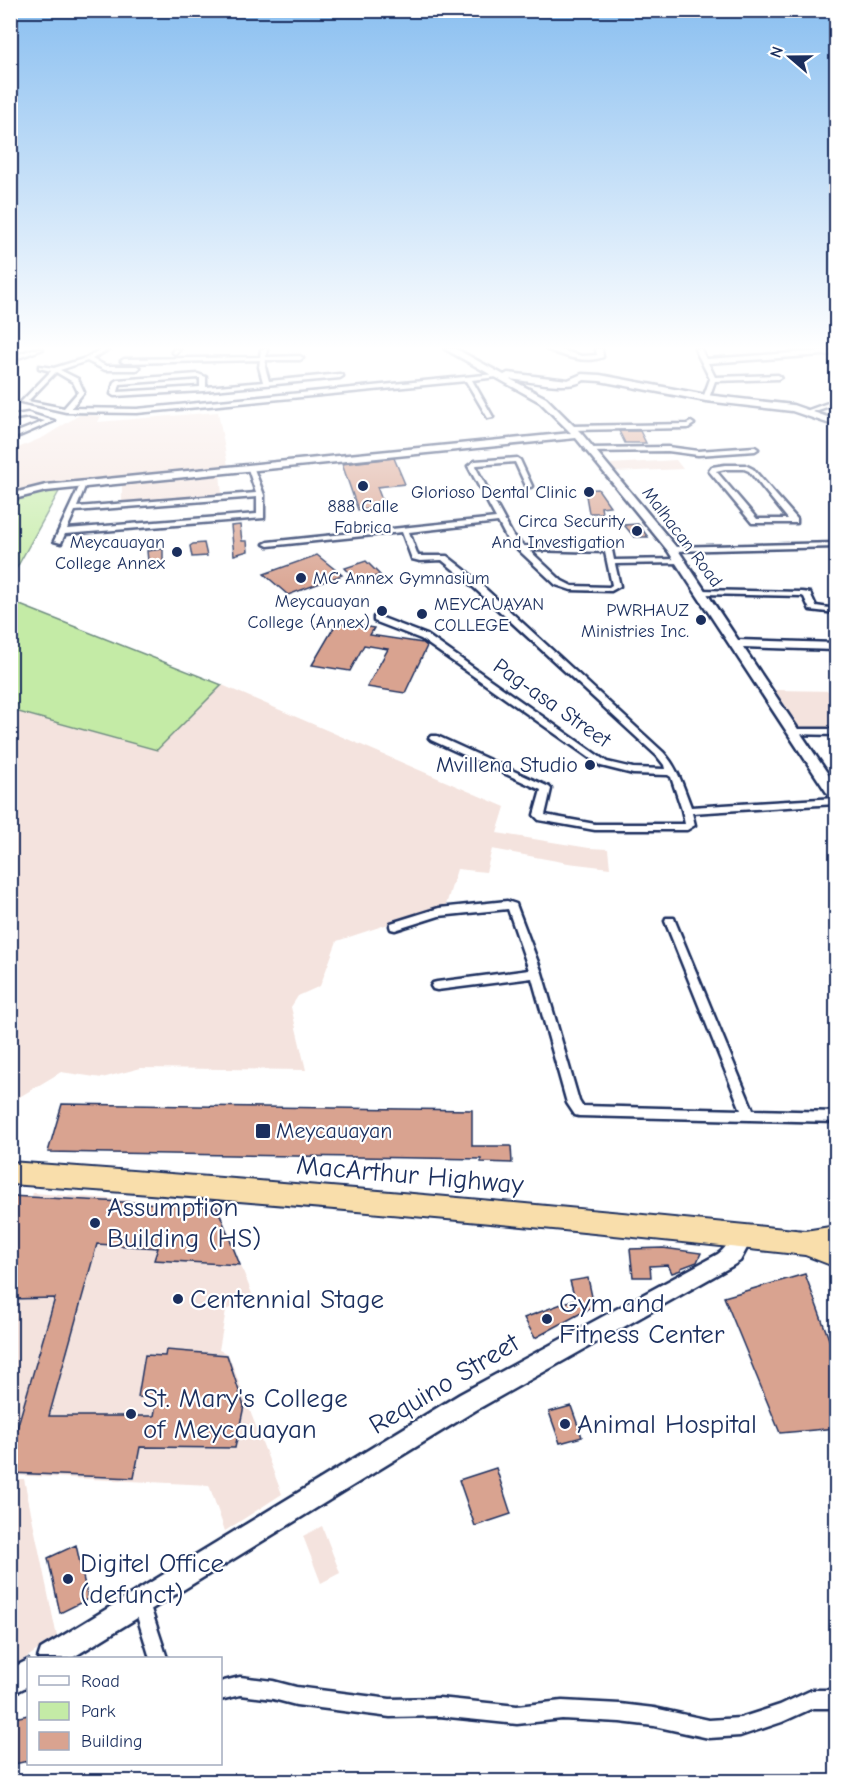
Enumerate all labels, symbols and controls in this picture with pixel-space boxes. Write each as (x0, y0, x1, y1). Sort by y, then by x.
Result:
north arrow (760, 27, 820, 87)
text: N (767, 44, 787, 60)
marker: 888 Calle Fabrica (356, 479, 370, 493)
place label: Glorioso Dental Clinic (411, 482, 577, 503)
street label: Malhacan Road (637, 483, 727, 591)
marker: Glorioso Dental Clinic (582, 485, 596, 499)
place label: 888 Calle Fabrica (327, 496, 399, 538)
place label: Circa Security And Investigation (492, 511, 626, 553)
marker: Circa Security And Investigation (630, 524, 644, 538)
place label: Meycauayan College Annex (55, 532, 165, 574)
marker: Meycauayan College Annex (170, 545, 184, 559)
place label: MC Annex Gymnasium (313, 568, 490, 589)
marker: MC Annex Gymnasium (294, 571, 308, 585)
place label: Meycauayan College (Annex) (248, 591, 370, 633)
place label: MEYCAUAYAN COLLEGE (434, 594, 544, 636)
place label: PWRHAUZ Ministries Inc. (581, 600, 690, 642)
marker: Meycauayan College (Annex) (375, 604, 389, 618)
marker: MEYCAUAYAN COLLEGE (415, 607, 429, 621)
marker: PWRHAUZ Ministries Inc. (694, 613, 708, 627)
street label: Pag-asa Street (488, 653, 616, 753)
place label: Mvillena Studio (436, 752, 578, 778)
marker: Mvillena Studio (583, 758, 597, 772)
place label: Meycauayan (276, 1118, 393, 1144)
marker: Meycauayan (254, 1122, 272, 1140)
street label: MacArthur Highway (295, 1150, 526, 1200)
place label: Assumption Building (HS) (107, 1192, 261, 1254)
marker: Assumption Building (HS) (88, 1216, 102, 1230)
place label: Centennial Stage (190, 1284, 384, 1315)
place label: Gym and Fitness Center (559, 1288, 725, 1350)
marker: Centennial Stage (171, 1292, 185, 1306)
marker: Gym and Fitness Center (540, 1312, 554, 1326)
street label: Requino Street (364, 1327, 526, 1441)
place label: St. Mary's College of Meycauayan (143, 1383, 348, 1445)
marker: St. Mary's College of Meycauayan (124, 1407, 138, 1421)
place label: Animal Hospital (577, 1409, 757, 1440)
marker: Animal Hospital (558, 1417, 572, 1431)
place label: Digitel Office (defunct) (80, 1548, 224, 1610)
marker: Digitel Office (defunct) (61, 1572, 75, 1586)
legend (27, 1657, 222, 1765)
text: Road (81, 1671, 120, 1692)
text: Park (81, 1701, 116, 1722)
text: Building (81, 1731, 143, 1752)

